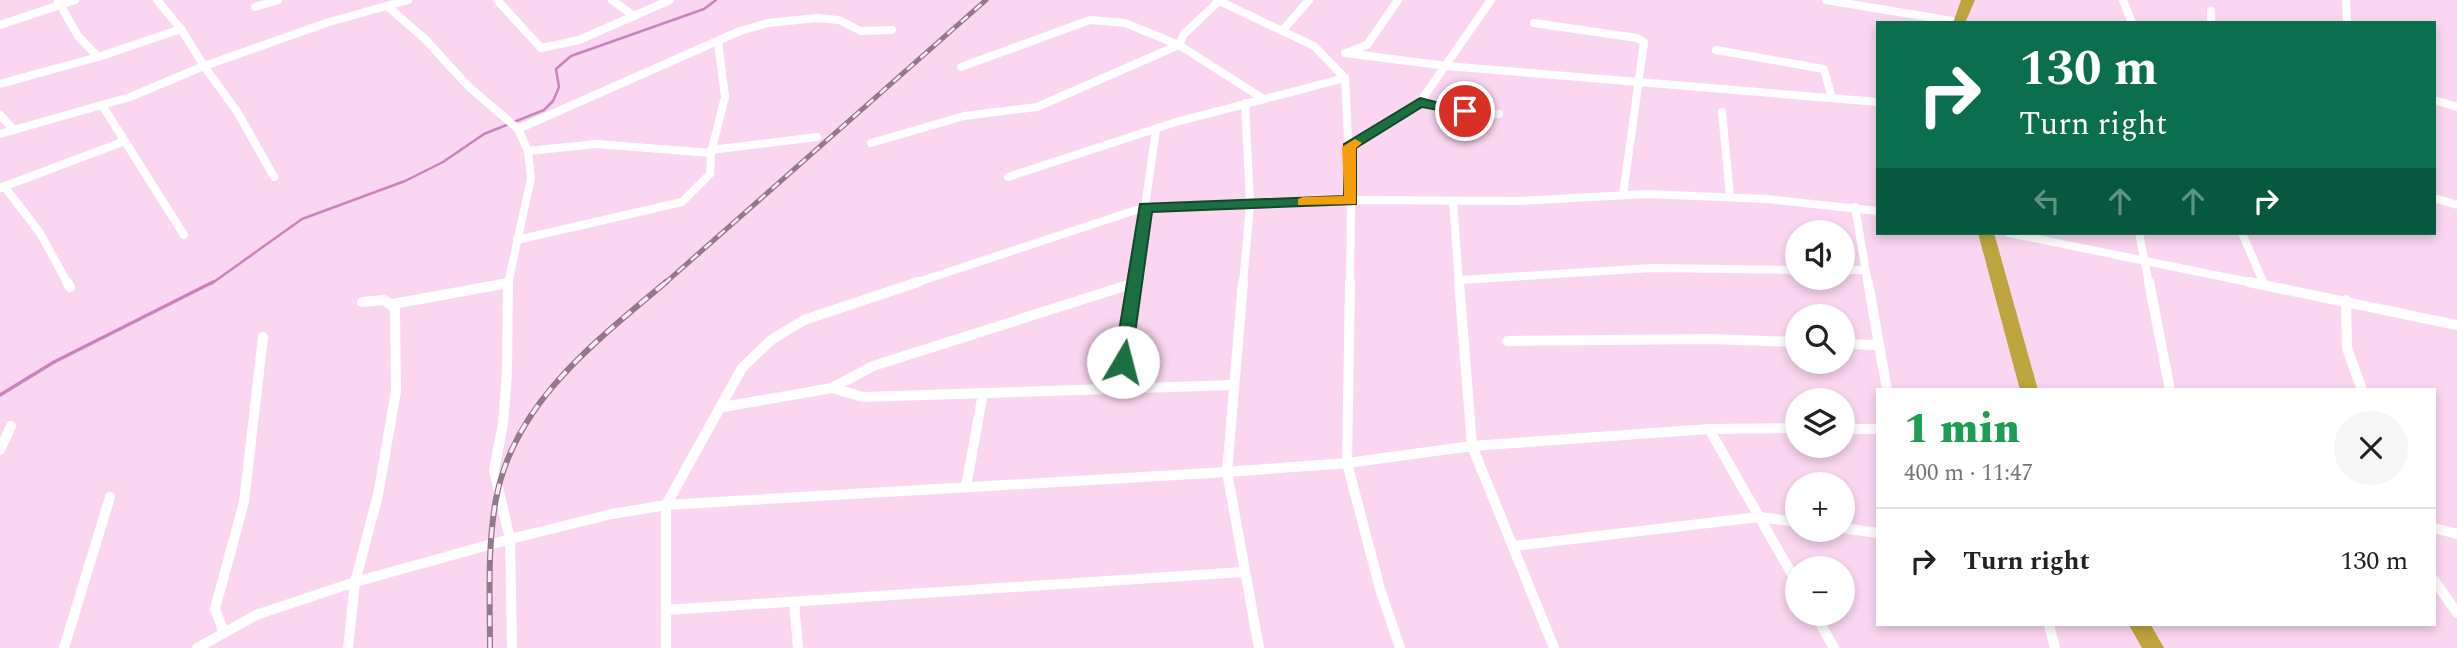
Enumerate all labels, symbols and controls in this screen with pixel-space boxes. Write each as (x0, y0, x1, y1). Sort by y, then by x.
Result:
text: 130 m (2019, 32, 2158, 107)
icon: right (1904, 49, 1995, 140)
pin (1435, 81, 1495, 141)
icon: arrive (1446, 92, 1484, 130)
text: Turn right (2019, 100, 2167, 149)
icon: left (2028, 182, 2066, 220)
icon: ahead (2101, 182, 2139, 220)
icon: ahead (2174, 182, 2212, 220)
icon: right (2247, 182, 2285, 220)
map controls (1785, 220, 1855, 626)
button: sound (1785, 220, 1855, 290)
button: search (1785, 304, 1855, 374)
position arrow (1086, 325, 1160, 399)
button: layers (1785, 388, 1855, 458)
text: 1 min (1904, 398, 2020, 461)
button: close (2334, 411, 2408, 485)
text: 400 m · 11:47 (1904, 456, 2033, 491)
button: + (1785, 472, 1855, 542)
text: Turn right (1963, 541, 2090, 581)
text: 130 m (2340, 541, 2408, 581)
icon: right (1904, 542, 1942, 580)
button: − (1785, 556, 1855, 626)

